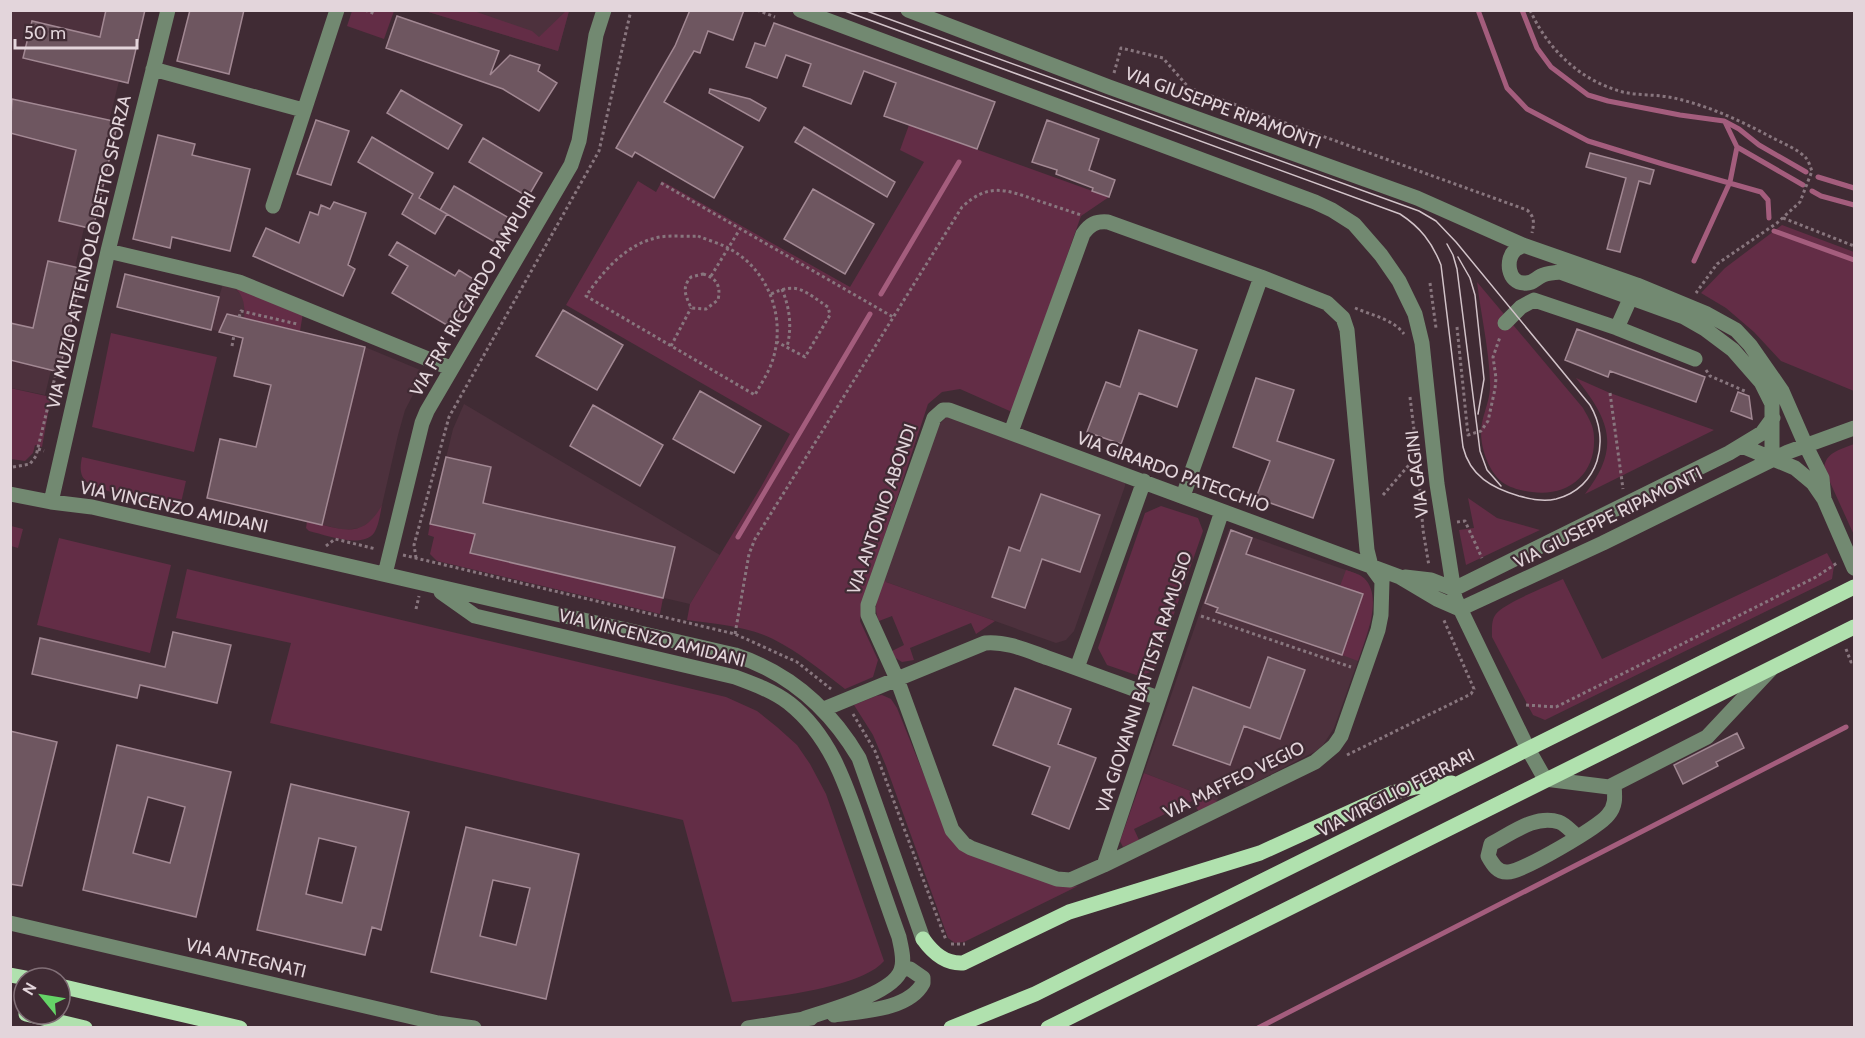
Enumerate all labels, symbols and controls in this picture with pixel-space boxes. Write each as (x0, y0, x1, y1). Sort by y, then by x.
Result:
scale bar (15, 12, 136, 50)
text: 50 m (24, 22, 66, 44)
street label: VIA GIUSEPPE RIPAMONTI (1122, 62, 1324, 154)
street label: VIA MUZIO ATTENDOLO DETTO SFORZA (42, 93, 136, 411)
street label: VIA FRA' RICCARDO PAMPURI (405, 188, 541, 400)
street label: VIA ANTONIO ABONDI (843, 421, 921, 597)
street label: VIA GIRARDO PATECCHIO (1074, 427, 1272, 517)
street label: VIA GAGINI (1401, 429, 1433, 519)
street label: VIA GIUSEPPE RIPAMONTI (1510, 463, 1706, 573)
street label: VIA VINCENZO AMIDANI (78, 476, 270, 538)
street label: VIA GIOVANNI BATTISTA RAMUSIO (1091, 548, 1197, 815)
street label: VIA VINCENZO AMIDANI (556, 604, 748, 672)
street label: VIA MAFFEO VEGIO (1160, 736, 1308, 824)
street label: VIA VIRGILIO FERRARI (1314, 744, 1478, 842)
street label: VIA ANTEGNATI (184, 933, 308, 983)
north arrow (12, 966, 72, 1026)
text: N (18, 979, 40, 998)

